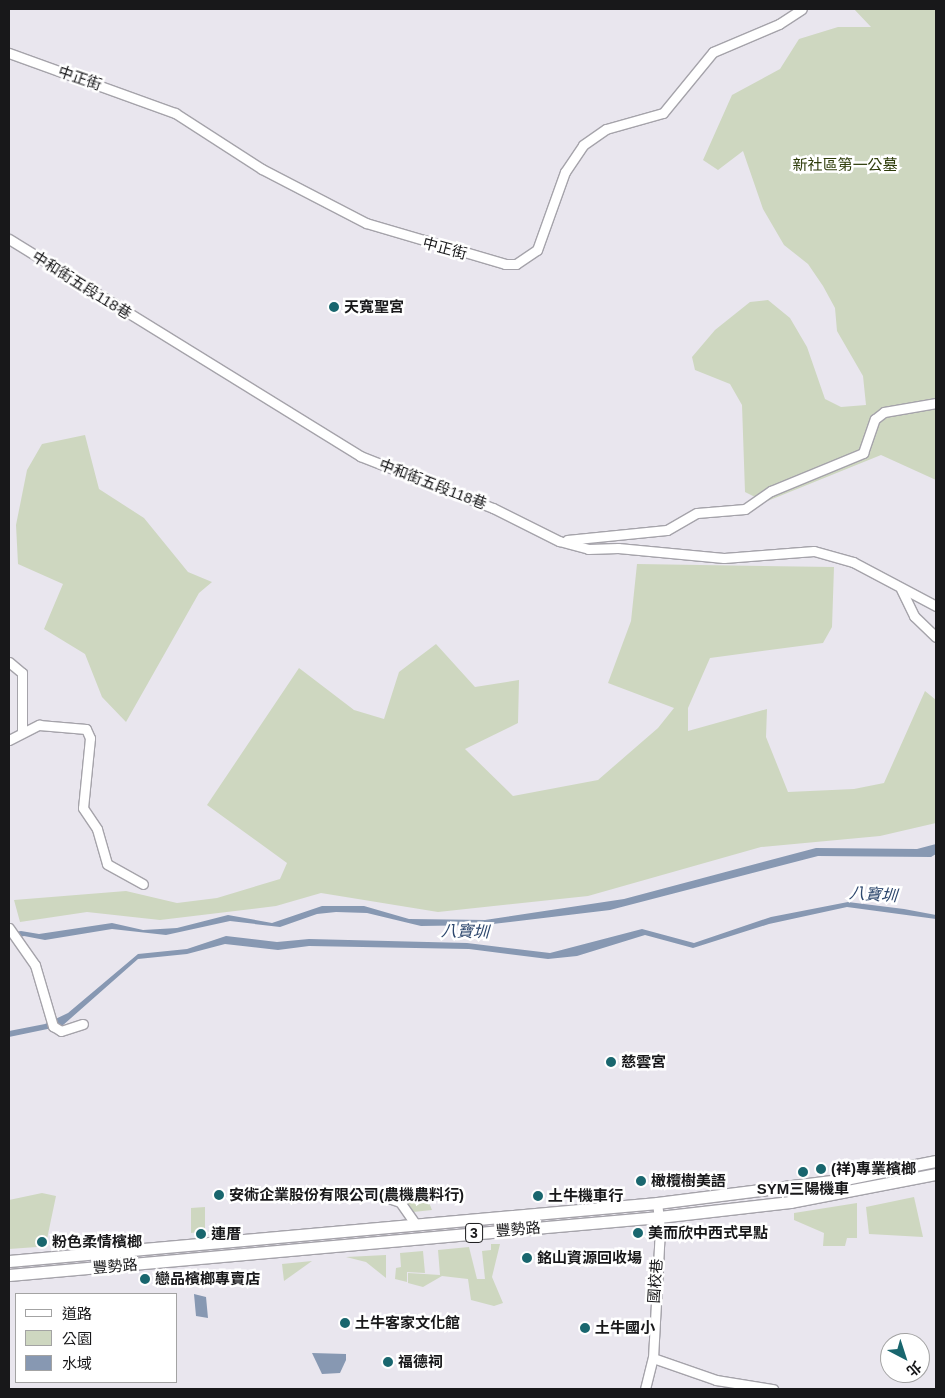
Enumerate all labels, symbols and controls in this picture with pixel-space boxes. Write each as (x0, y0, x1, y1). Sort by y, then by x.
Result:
street label: 中正街 (56, 62, 104, 94)
park label: 新社區第一公墓 (793, 156, 897, 174)
street label: 中正街 (421, 233, 469, 263)
street label: 中和街五段118巷 (29, 247, 135, 323)
place label: 天寬聖宮 (344, 298, 404, 316)
marker: 天寬聖宮 (328, 301, 340, 313)
street label: 中和街五段118巷 (377, 455, 489, 513)
water label: 八寶圳 (848, 884, 898, 906)
water label: 八寶圳 (441, 922, 489, 942)
place label: 慈雲宮 (621, 1053, 666, 1071)
marker: 慈雲宮 (605, 1056, 617, 1068)
place label: (祥)專業檳榔 (831, 1160, 916, 1178)
marker: (祥)專業檳榔 (815, 1163, 827, 1175)
marker: SYM三陽機車 (797, 1166, 809, 1178)
place label: 橄欖樹美語 (651, 1172, 726, 1190)
marker: 橄欖樹美語 (635, 1175, 647, 1187)
place label: SYM三陽機車 (757, 1180, 849, 1198)
place label: 安術企業股份有限公司(農機農料行) (229, 1186, 464, 1204)
place label: 土牛機車行 (548, 1187, 623, 1205)
marker: 安術企業股份有限公司(農機農料行) (213, 1189, 225, 1201)
marker: 土牛機車行 (532, 1190, 544, 1202)
street label: 豐勢路 (495, 1218, 541, 1240)
road number: 3 (464, 1222, 484, 1244)
place label: 美而欣中西式早點 (648, 1224, 768, 1242)
place label: 連厝 (211, 1225, 241, 1243)
marker: 美而欣中西式早點 (632, 1227, 644, 1239)
marker: 連厝 (195, 1228, 207, 1240)
place label: 粉色柔情檳榔 (52, 1233, 142, 1251)
marker: 粉色柔情檳榔 (36, 1236, 48, 1248)
place label: 銘山資源回收場 (537, 1249, 642, 1267)
marker: 銘山資源回收場 (521, 1252, 533, 1264)
street label: 豐勢路 (92, 1255, 138, 1277)
street label: 國校巷 (644, 1258, 666, 1304)
place label: 戀品檳榔專賣店 (155, 1270, 260, 1288)
marker: 戀品檳榔專賣店 (139, 1273, 151, 1285)
legend (15, 1293, 178, 1383)
text: 道路 (62, 1305, 92, 1322)
place label: 土牛客家文化館 (355, 1314, 460, 1332)
marker: 土牛客家文化館 (339, 1317, 351, 1329)
place label: 土牛國小 (595, 1319, 655, 1337)
marker: 土牛國小 (579, 1322, 591, 1334)
text: 公園 (62, 1330, 92, 1347)
north arrow (880, 1333, 930, 1383)
place label: 福德祠 (398, 1353, 443, 1371)
text: 水域 (62, 1355, 92, 1372)
marker: 福德祠 (382, 1356, 394, 1368)
text: 北 (903, 1358, 925, 1379)

